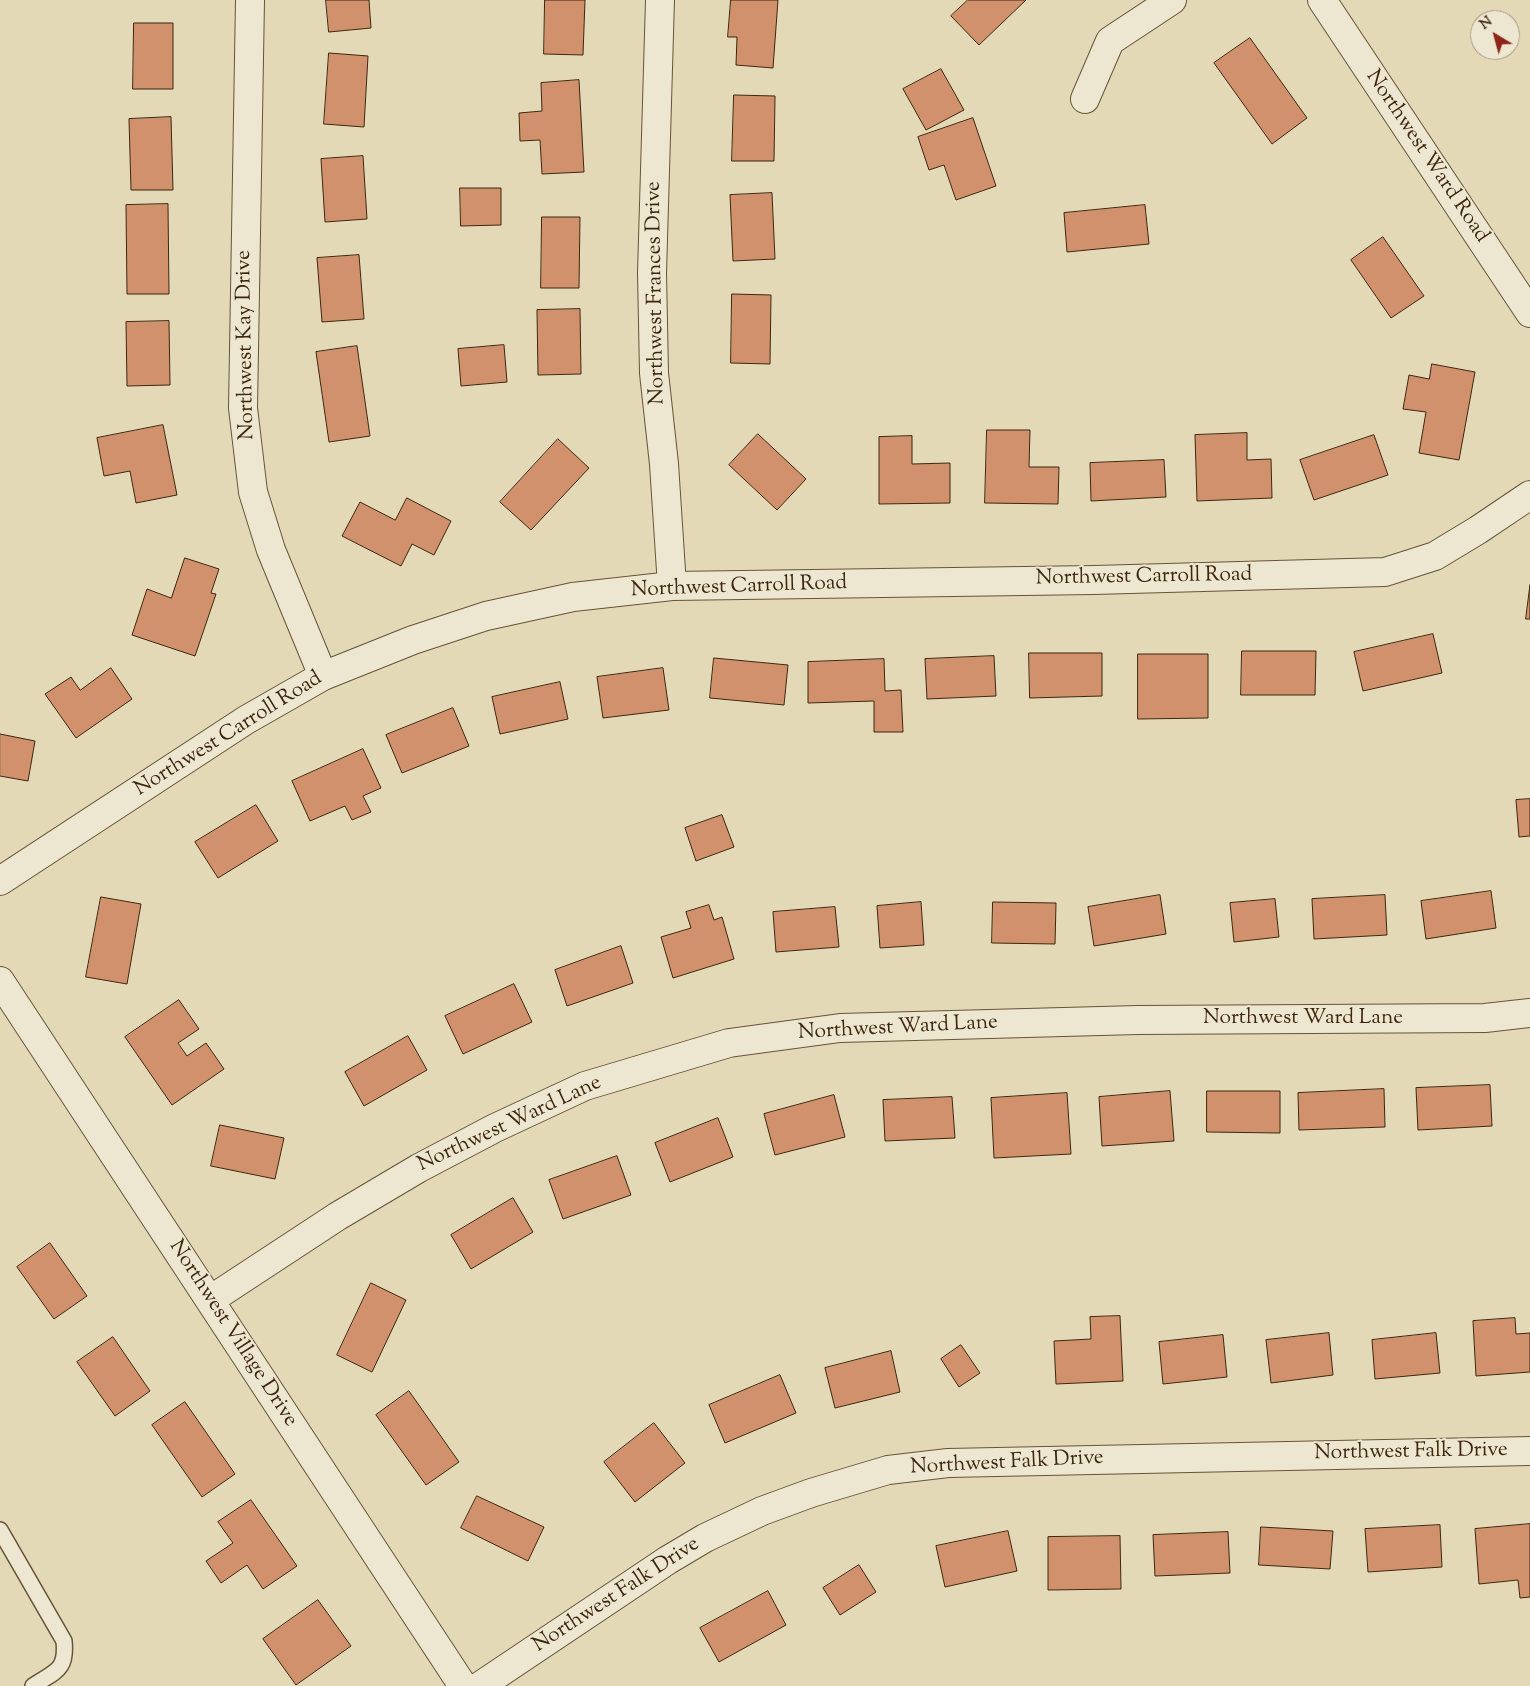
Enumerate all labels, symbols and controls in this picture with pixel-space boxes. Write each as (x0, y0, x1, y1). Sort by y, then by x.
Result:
north arrow (1470, 10, 1520, 60)
text: N (1476, 12, 1497, 35)
street label: Northwest Ward Road (1359, 66, 1493, 248)
street label: Northwest Frances Drive (642, 181, 672, 405)
street label: Northwest Kay Drive (233, 250, 261, 440)
street label: Northwest Carroll Road (1036, 564, 1252, 592)
street label: Northwest Carroll Road (630, 572, 848, 604)
street label: Northwest Carroll Road (131, 667, 327, 803)
street label: Northwest Ward Lane (1203, 1006, 1403, 1032)
street label: Northwest Ward Lane (798, 1011, 998, 1047)
street label: Northwest Ward Lane (414, 1071, 606, 1179)
street label: Northwest Village Drive (162, 1236, 302, 1432)
street label: Northwest Falk Drive (1314, 1439, 1508, 1467)
street label: Northwest Falk Drive (910, 1446, 1104, 1482)
street label: Northwest Falk Drive (529, 1533, 705, 1659)

